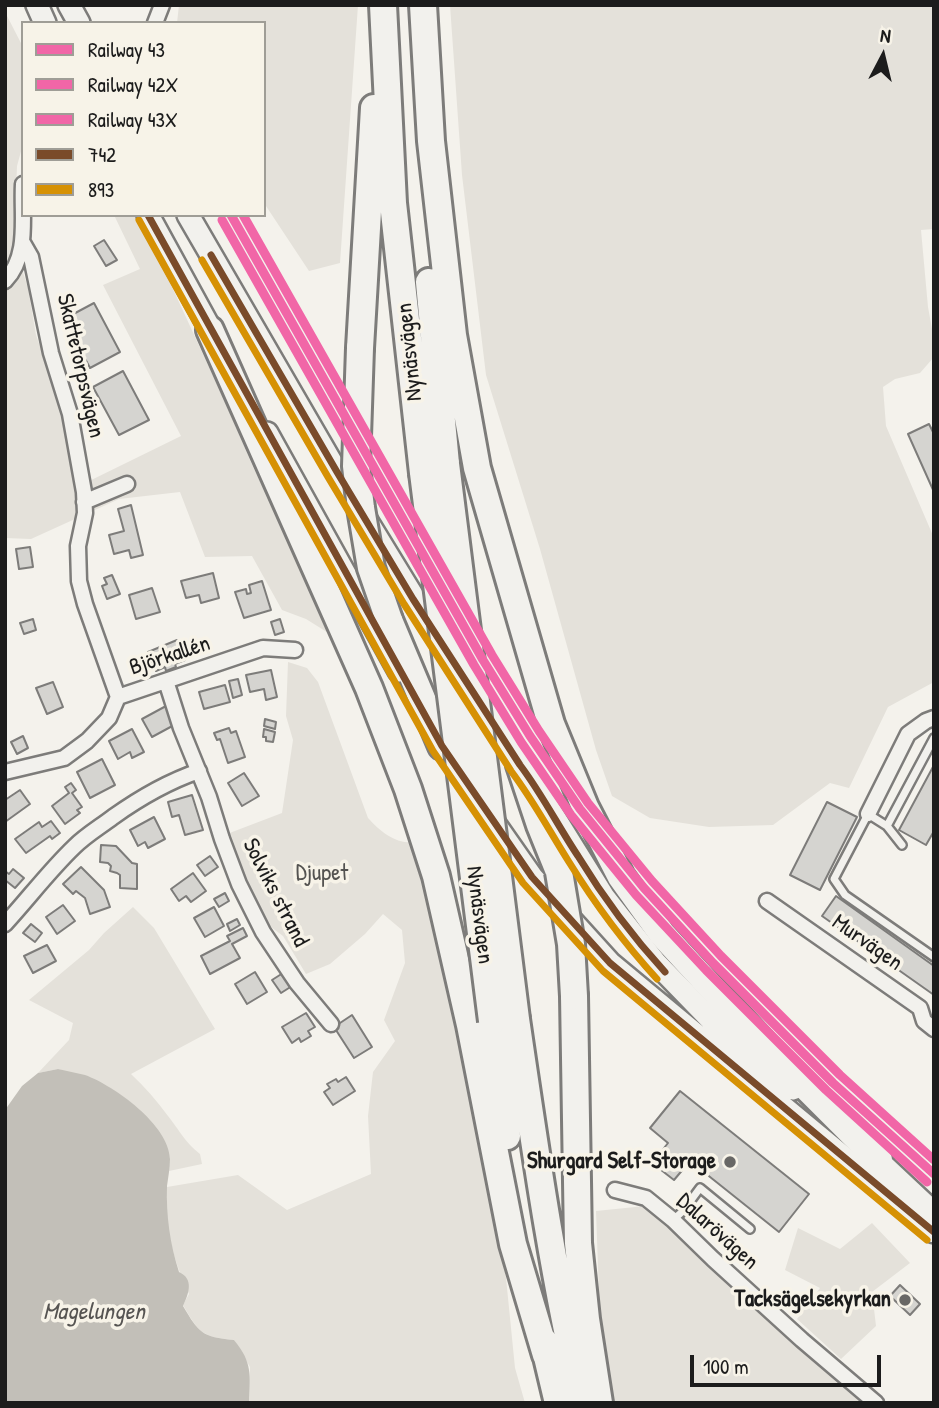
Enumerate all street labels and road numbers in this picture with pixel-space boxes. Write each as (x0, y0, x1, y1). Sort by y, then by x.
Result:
street label: Skattetorpsvägen (50, 291, 110, 441)
street label: Nynäsvägen (391, 302, 429, 402)
street label: Björkallén (126, 630, 214, 682)
street label: Solviks strand (236, 834, 314, 952)
street label: Nynäsvägen (459, 865, 499, 965)
street label: Murvägen (826, 909, 908, 977)
street label: Dalarövägen (670, 1188, 764, 1276)

